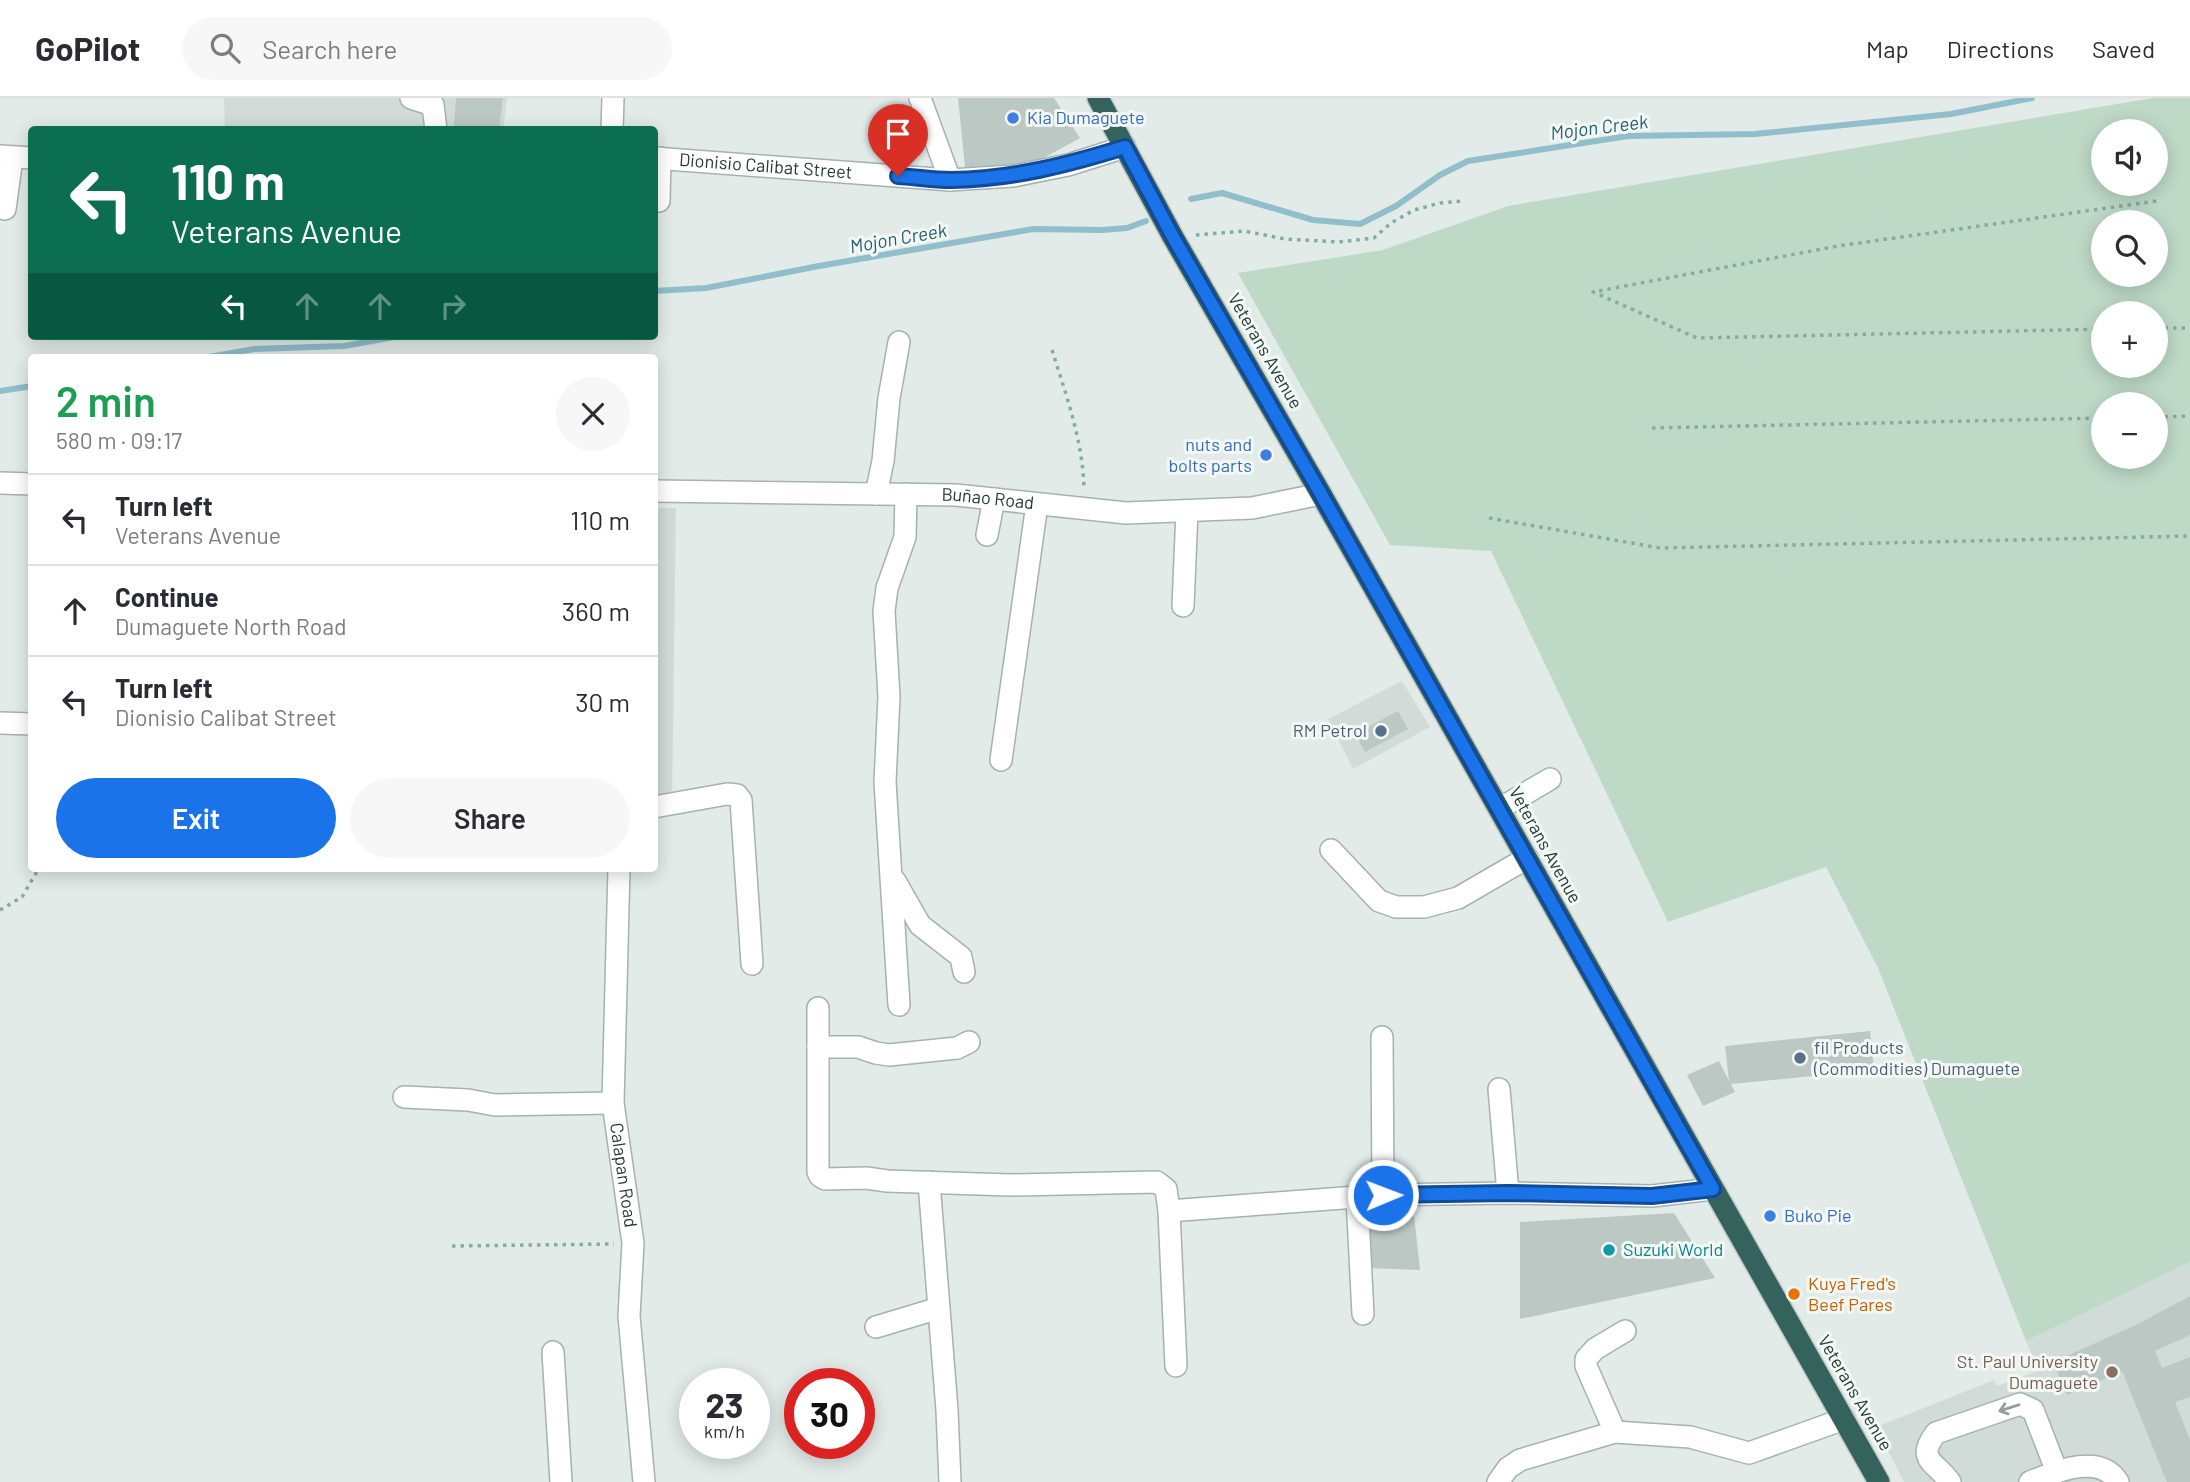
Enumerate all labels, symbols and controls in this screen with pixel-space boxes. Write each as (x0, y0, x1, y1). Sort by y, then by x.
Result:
search box (182, 17, 672, 80)
text: GoPilot (35, 28, 140, 68)
icon: search (206, 29, 244, 67)
text: Search here (262, 33, 397, 64)
text: Map (1866, 34, 1909, 63)
text: Directions (1947, 34, 2054, 63)
text: Saved (2092, 34, 2155, 63)
pin (868, 104, 928, 176)
place label: Kia Dumaguete (1027, 106, 1145, 128)
water label: Mojon Creek (1549, 109, 1650, 144)
marker: Kia Dumaguete (1005, 110, 1021, 126)
icon: arrive (879, 115, 917, 153)
map controls (2091, 119, 2168, 469)
button: sound (2091, 119, 2168, 196)
street label: Dionisio Calibat Street (678, 148, 853, 183)
text: 110 m (171, 151, 285, 210)
icon: left (56, 154, 147, 245)
button: search (2091, 210, 2168, 287)
text: Veterans Avenue (171, 211, 402, 249)
water label: Mojon Creek (848, 218, 949, 257)
icon: left (215, 287, 253, 325)
icon: ahead (288, 287, 326, 325)
icon: ahead (361, 287, 399, 325)
icon: right (434, 287, 472, 325)
street label: Veterans Avenue (1224, 289, 1308, 412)
button: + (2091, 301, 2168, 378)
text: 2 min (56, 375, 156, 425)
button: close (556, 377, 630, 451)
button: − (2091, 392, 2168, 469)
text: 580 m · 09:17 (56, 426, 182, 454)
place label: nuts and bolts parts (1168, 433, 1252, 476)
marker: nuts and bolts parts (1258, 447, 1274, 463)
street label: Buñao Road (941, 483, 1035, 513)
text: Turn left (115, 490, 213, 521)
icon: left (56, 501, 94, 539)
text: 110 m (570, 504, 630, 535)
text: Veterans Avenue (115, 521, 281, 549)
text: Continue (115, 581, 219, 612)
icon: ahead (56, 592, 94, 630)
text: 360 m (562, 595, 630, 626)
text: Dumaguete North Road (115, 612, 347, 640)
text: Turn left (115, 672, 213, 703)
icon: left (56, 683, 94, 721)
text: 30 m (575, 686, 630, 717)
text: Dionisio Calibat Street (115, 703, 337, 731)
place label: RM Petrol (1293, 719, 1367, 741)
marker: RM Petrol (1373, 723, 1389, 739)
button: Exit (56, 778, 336, 858)
button: Share (350, 778, 630, 858)
street label: Veterans Avenue (1505, 782, 1587, 907)
place label: fil Products (Commodities) Dumaguete (1813, 1036, 2020, 1079)
marker: fil Products (Commodities) Dumaguete (1792, 1050, 1808, 1066)
street label: Calapan Road (606, 1121, 643, 1229)
position arrow (1346, 1158, 1420, 1232)
place label: Buko Pie (1784, 1204, 1852, 1226)
marker: Buko Pie (1762, 1208, 1778, 1224)
place label: Suzuki World (1623, 1238, 1723, 1260)
marker: Suzuki World (1601, 1242, 1617, 1258)
place label: Kuya Fred's Beef Pares (1808, 1272, 1896, 1315)
marker: Kuya Fred's Beef Pares (1786, 1286, 1802, 1302)
street label: Veterans Avenue (1814, 1331, 1898, 1454)
place label: St. Paul University Dumaguete (1957, 1350, 2098, 1393)
marker: St. Paul University Dumaguete (2104, 1364, 2120, 1380)
speed limit sign: 30 (784, 1368, 875, 1459)
text: 23 (705, 1383, 744, 1425)
one-way arrow (1998, 1403, 2020, 1415)
text: km/h (704, 1420, 745, 1442)

